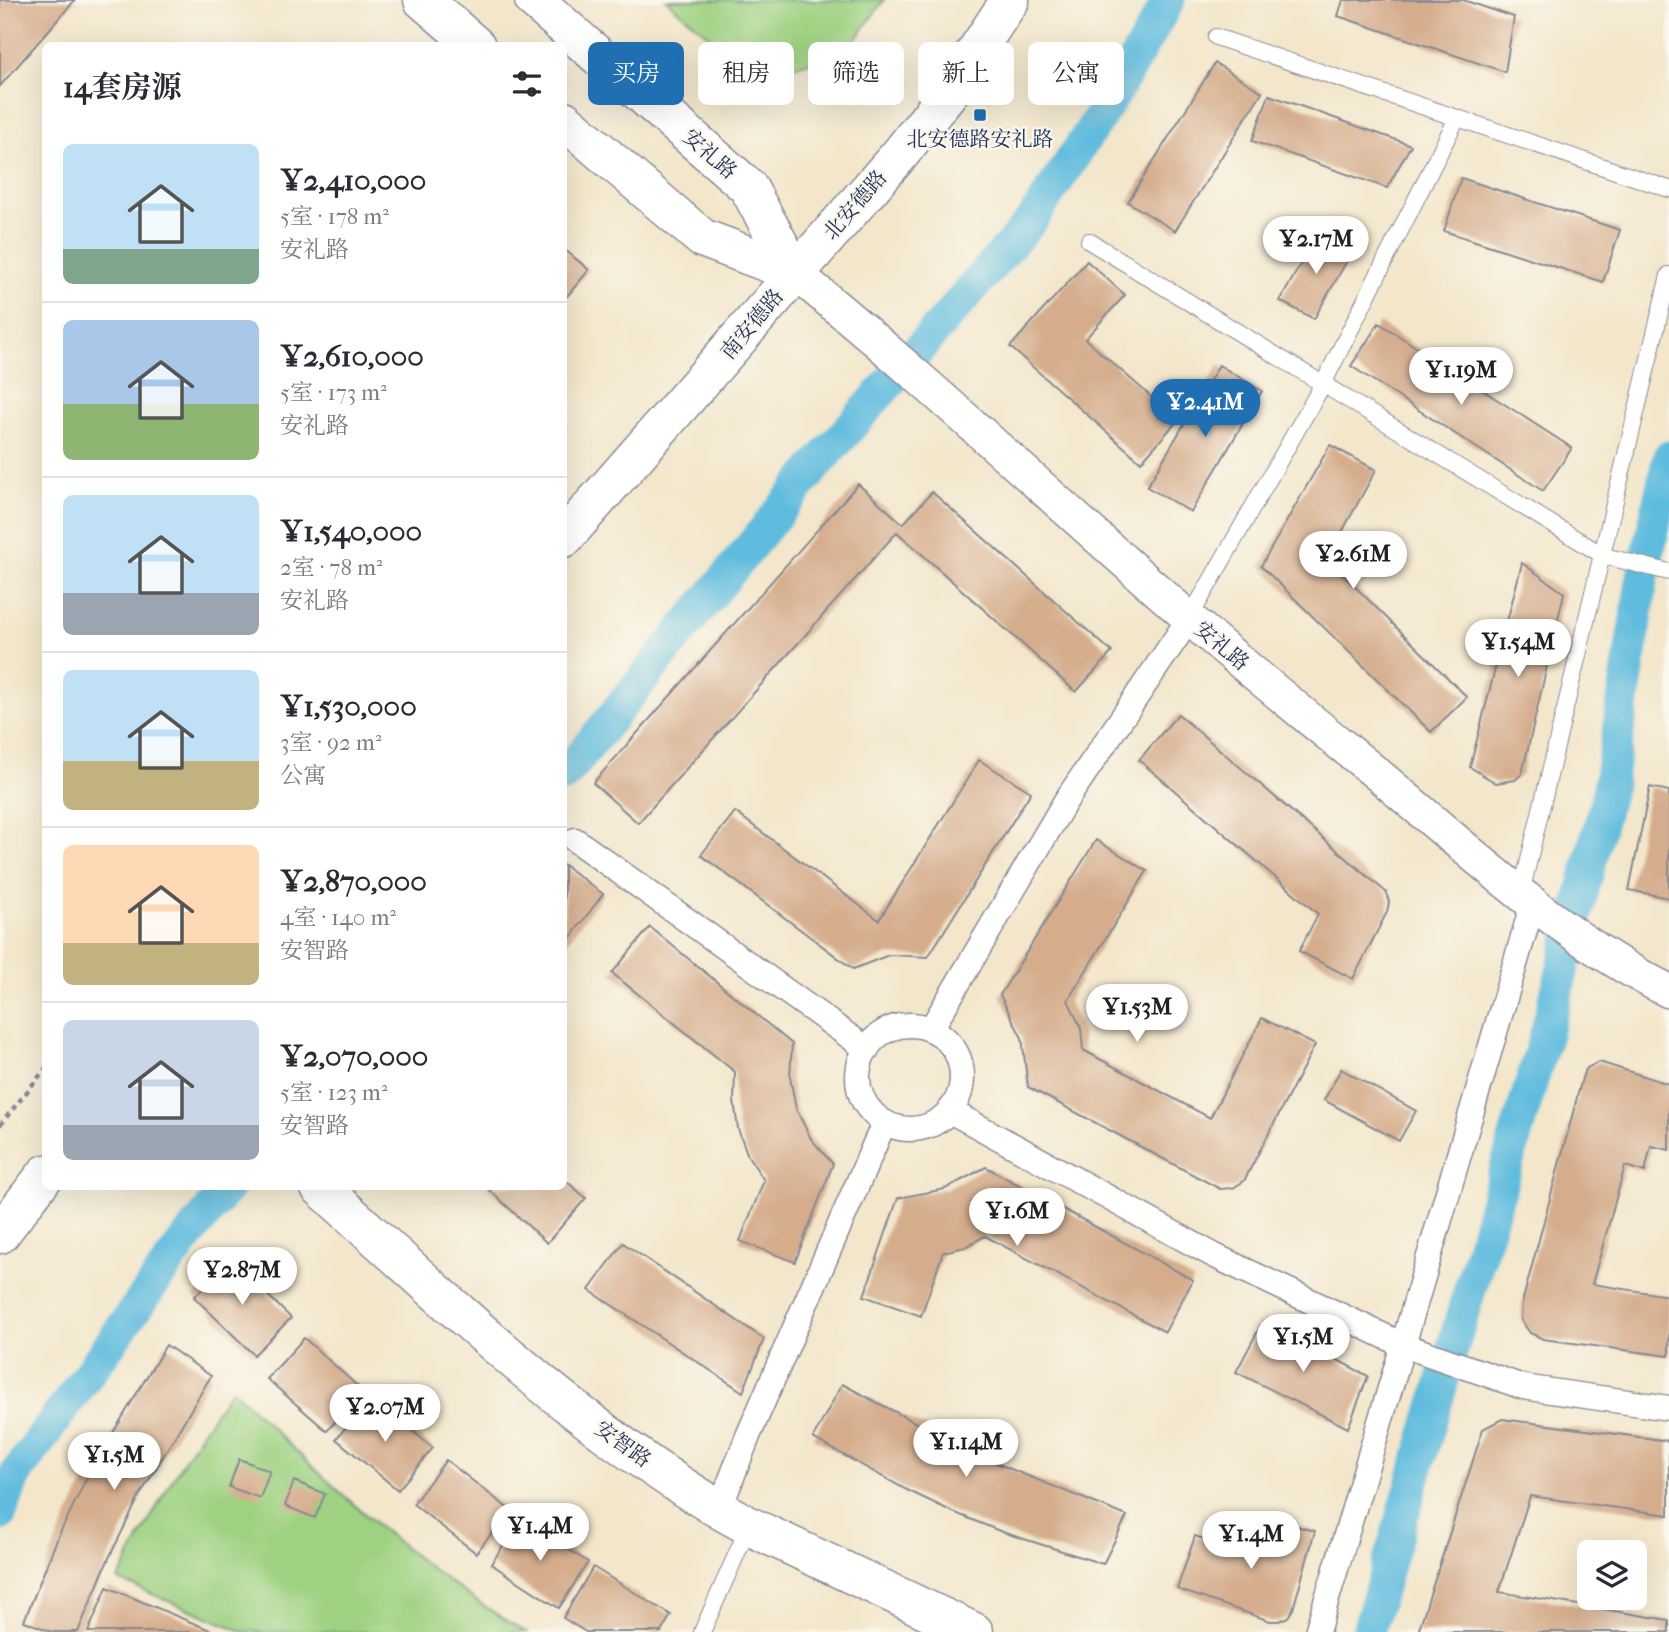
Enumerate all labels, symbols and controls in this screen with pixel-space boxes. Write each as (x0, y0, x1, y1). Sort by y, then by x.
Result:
chip: 买房 (588, 42, 684, 105)
chip: 租房 (698, 42, 794, 105)
chip: 筛选 (808, 42, 904, 105)
chip: 新上 (918, 42, 1014, 105)
chip: 公寓 (1028, 42, 1124, 105)
icon: filters (508, 65, 546, 103)
text: 14套房源 (63, 70, 181, 105)
marker: 北安德路安礼路 (972, 107, 988, 123)
street label: 安礼路 (678, 124, 742, 184)
place label: 北安德路安礼路 (907, 127, 1054, 151)
text: ¥2,410,000 (280, 163, 426, 198)
street label: 北安德路 (818, 165, 892, 245)
icon: home (119, 172, 203, 256)
text: 5室 · 178 m² (280, 203, 389, 230)
pin: ¥2.17M (1259, 216, 1373, 276)
text: ¥2.17M (1279, 225, 1353, 252)
text: 安礼路 (280, 236, 349, 263)
street label: 南安德路 (716, 284, 788, 364)
text: ¥2,610,000 (280, 339, 424, 374)
icon: home (119, 348, 203, 432)
pin: ¥1.19M (1404, 348, 1518, 407)
text: ¥1.19M (1425, 356, 1497, 383)
text: 5室 · 173 m² (280, 379, 387, 406)
pin: ¥2.41M (1148, 380, 1262, 439)
text: ¥2.41M (1166, 388, 1244, 415)
text: 安礼路 (280, 412, 349, 439)
text: ¥1,540,000 (280, 514, 422, 549)
icon: home (119, 523, 203, 607)
pin: ¥2.61M (1296, 532, 1410, 591)
text: ¥2.61M (1315, 540, 1391, 567)
text: 2室 · 78 m² (280, 554, 383, 581)
text: 安礼路 (280, 587, 349, 614)
street label: 安礼路 (1190, 617, 1254, 675)
pin: ¥1.54M (1461, 620, 1575, 679)
text: ¥1.54M (1481, 628, 1555, 655)
text: ¥1,530,000 (280, 689, 417, 724)
icon: home (119, 698, 203, 782)
text: 3室 · 92 m² (280, 729, 381, 756)
text: 公寓 (280, 762, 326, 789)
text: ¥2,870,000 (280, 864, 427, 899)
icon: home (119, 873, 203, 957)
text: 4室 · 140 m² (280, 904, 396, 931)
text: 安智路 (280, 937, 349, 964)
pin: ¥1.53M (1080, 984, 1194, 1044)
text: ¥1.53M (1102, 993, 1172, 1020)
text: ¥2,070,000 (280, 1039, 428, 1074)
icon: home (119, 1048, 203, 1132)
text: 5室 · 123 m² (280, 1079, 387, 1106)
text: 安智路 (280, 1112, 349, 1139)
pin: ¥1.6M (968, 1188, 1066, 1248)
text: ¥1.6M (985, 1197, 1049, 1224)
pin: ¥2.87M (185, 1248, 299, 1307)
text: ¥2.87M (203, 1256, 281, 1283)
pin: ¥1.5M (1254, 1314, 1352, 1374)
text: ¥1.5M (1273, 1323, 1333, 1350)
pin: ¥2.07M (328, 1384, 442, 1444)
text: ¥2.07M (346, 1393, 424, 1420)
street label: 安智路 (590, 1416, 656, 1472)
pin: ¥1.14M (909, 1420, 1023, 1479)
text: ¥1.14M (929, 1428, 1003, 1455)
pin: ¥1.5M (65, 1432, 163, 1492)
text: ¥1.5M (84, 1441, 144, 1468)
pin: ¥1.4M (491, 1504, 589, 1563)
text: ¥1.4M (507, 1512, 573, 1539)
pin: ¥1.4M (1202, 1512, 1300, 1571)
text: ¥1.4M (1218, 1520, 1284, 1547)
map controls (1577, 1540, 1647, 1610)
button: layers (1577, 1540, 1647, 1610)

